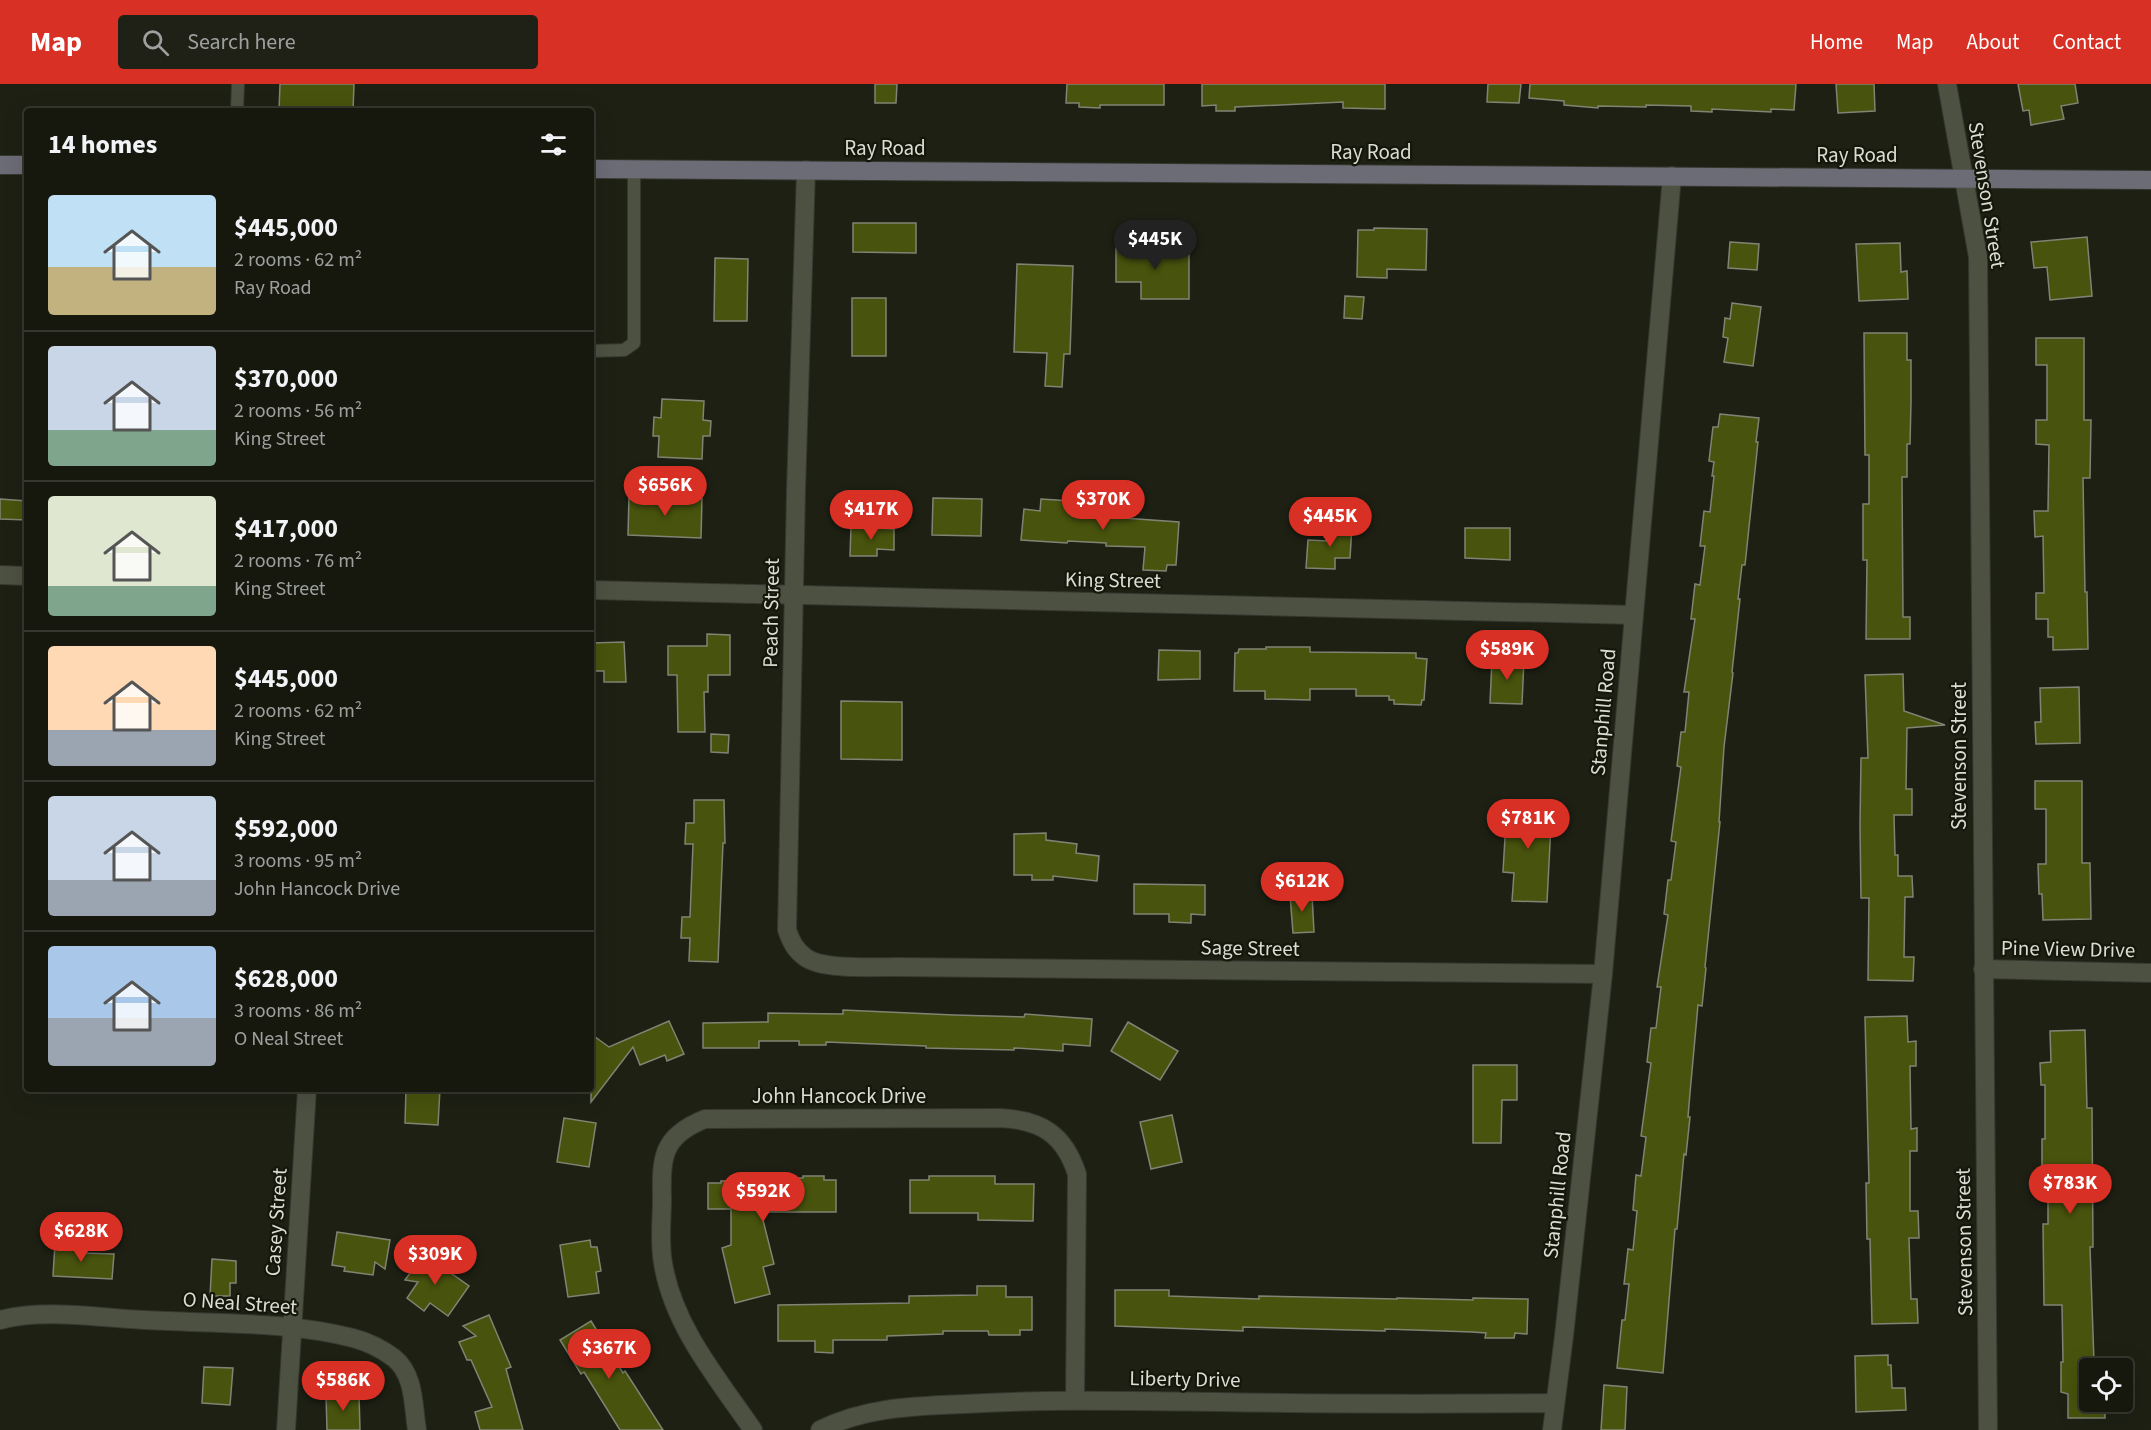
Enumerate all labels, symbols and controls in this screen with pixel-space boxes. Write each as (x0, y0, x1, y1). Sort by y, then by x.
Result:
search box (118, 15, 538, 69)
text: Map (30, 22, 82, 62)
icon: search (139, 26, 172, 59)
text: Search here (187, 26, 296, 58)
text: Home (1810, 27, 1863, 57)
text: Map (1896, 27, 1934, 57)
text: About (1967, 27, 2019, 57)
text: Contact (2052, 27, 2121, 57)
street label: Stevenson Street (1961, 119, 2013, 271)
text: 14 homes (48, 126, 157, 163)
icon: filters (537, 128, 570, 161)
street label: Ray Road (844, 133, 926, 163)
street label: Ray Road (1330, 137, 1412, 167)
street label: Ray Road (1816, 140, 1898, 170)
text: $445,000 (234, 209, 338, 246)
icon: home (96, 219, 168, 291)
pin: $445K (1113, 220, 1197, 271)
text: $445K (1128, 225, 1182, 253)
text: 2 rooms · 62 m² (234, 246, 362, 274)
text: Ray Road (234, 274, 312, 302)
text: $370,000 (234, 360, 338, 397)
icon: home (96, 370, 168, 442)
text: 2 rooms · 56 m² (234, 397, 362, 425)
text: King Street (234, 425, 326, 453)
pin: $656K (623, 466, 707, 517)
text: $656K (638, 471, 692, 499)
pin: $370K (1061, 480, 1145, 531)
text: $370K (1076, 485, 1130, 513)
pin: $417K (829, 490, 913, 541)
text: $417K (844, 495, 898, 523)
pin: $445K (1288, 497, 1372, 548)
text: $445K (1303, 502, 1357, 530)
text: $417,000 (234, 510, 338, 547)
icon: home (96, 520, 168, 592)
text: 2 rooms · 76 m² (234, 547, 362, 575)
street label: Peach Street (755, 558, 787, 668)
street label: King Street (1065, 564, 1161, 596)
text: King Street (234, 575, 326, 603)
pin: $589K (1465, 630, 1549, 681)
text: $589K (1480, 635, 1534, 663)
street label: Stanphill Road (1582, 647, 1624, 777)
text: $445,000 (234, 660, 338, 697)
icon: home (96, 670, 168, 742)
street label: Stevenson Street (1944, 682, 1974, 830)
text: 2 rooms · 62 m² (234, 697, 362, 725)
text: King Street (234, 725, 326, 753)
pin: $781K (1486, 799, 1570, 850)
text: $781K (1501, 804, 1555, 832)
text: $592,000 (234, 810, 338, 847)
icon: home (96, 820, 168, 892)
text: 3 rooms · 95 m² (234, 847, 362, 875)
pin: $612K (1260, 862, 1344, 913)
text: $612K (1275, 867, 1329, 895)
text: John Hancock Drive (234, 875, 400, 903)
street label: Sage Street (1200, 932, 1300, 964)
street label: Pine View Drive (2001, 933, 2135, 965)
text: $628,000 (234, 960, 338, 997)
icon: home (96, 970, 168, 1042)
text: 3 rooms · 86 m² (234, 997, 362, 1025)
text: O Neal Street (234, 1025, 343, 1053)
street label: John Hancock Drive (752, 1081, 926, 1111)
street label: Stanphill Road (1535, 1130, 1579, 1260)
pin: $783K (2028, 1164, 2112, 1215)
street label: Casey Street (257, 1167, 295, 1277)
street label: Stevenson Street (1948, 1168, 1980, 1316)
text: $783K (2043, 1169, 2097, 1197)
pin: $592K (721, 1172, 805, 1223)
text: $592K (736, 1177, 790, 1205)
pin: $628K (39, 1212, 123, 1263)
text: $628K (54, 1217, 108, 1245)
pin: $309K (393, 1235, 477, 1286)
text: $309K (408, 1240, 462, 1268)
street label: O Neal Street (182, 1284, 298, 1322)
pin: $367K (567, 1329, 651, 1380)
text: $367K (582, 1334, 636, 1362)
map controls (2079, 1358, 2133, 1412)
button: locate (2079, 1358, 2133, 1412)
pin: $586K (301, 1361, 385, 1412)
street label: Liberty Drive (1129, 1363, 1241, 1395)
text: $586K (316, 1366, 370, 1394)

